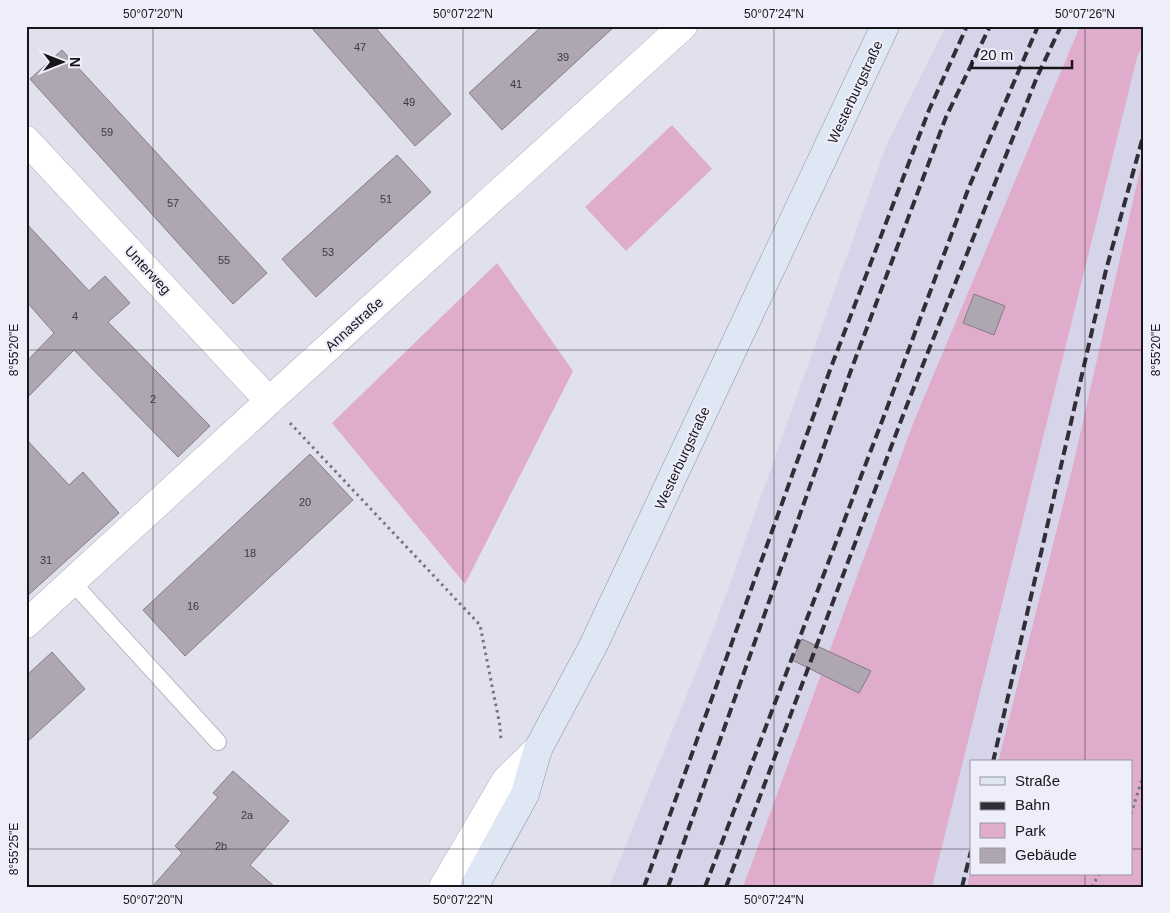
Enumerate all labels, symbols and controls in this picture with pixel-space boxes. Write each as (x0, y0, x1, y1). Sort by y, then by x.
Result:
text: 50°07'20"N (123, 7, 183, 21)
text: 50°07'22"N (433, 7, 493, 21)
text: 50°07'24"N (744, 7, 804, 21)
text: 50°07'26"N (1055, 7, 1115, 21)
north arrow (38, 38, 88, 88)
street label: Westerburgstraße (824, 38, 886, 146)
scale bar (972, 38, 1072, 70)
house number: 47 (354, 41, 366, 53)
text: 20 m (980, 46, 1013, 63)
house number: 39 (557, 51, 569, 63)
text: N (67, 57, 83, 67)
house number: 41 (510, 78, 522, 90)
house number: 49 (403, 96, 415, 108)
house number: 59 (101, 126, 113, 138)
house number: 51 (380, 193, 392, 205)
house number: 57 (167, 197, 179, 209)
street label: Unterweg (122, 243, 174, 297)
house number: 53 (322, 246, 334, 258)
house number: 55 (218, 254, 230, 266)
street label: Annastraße (322, 294, 386, 354)
house number: 4 (72, 310, 78, 322)
text: 8°55'20"E (7, 324, 21, 376)
text: 8°55'20"E (1149, 324, 1163, 376)
house number: 2 (150, 393, 156, 405)
street label: Westerburgstraße (651, 404, 713, 512)
house number: 20 (299, 496, 311, 508)
house number: 18 (244, 547, 256, 559)
house number: 31 (40, 554, 52, 566)
house number: 16 (187, 600, 199, 612)
legend (970, 760, 1132, 876)
text: Straße (1015, 772, 1060, 789)
text: Bahn (1015, 796, 1050, 813)
house number: 2a (241, 809, 254, 821)
text: Park (1015, 822, 1046, 839)
text: 8°55'25"E (7, 823, 21, 875)
house number: 2b (215, 840, 227, 852)
text: Gebäude (1015, 846, 1077, 863)
text: 50°07'20"N (123, 893, 183, 907)
text: 50°07'22"N (433, 893, 493, 907)
text: 50°07'24"N (744, 893, 804, 907)

